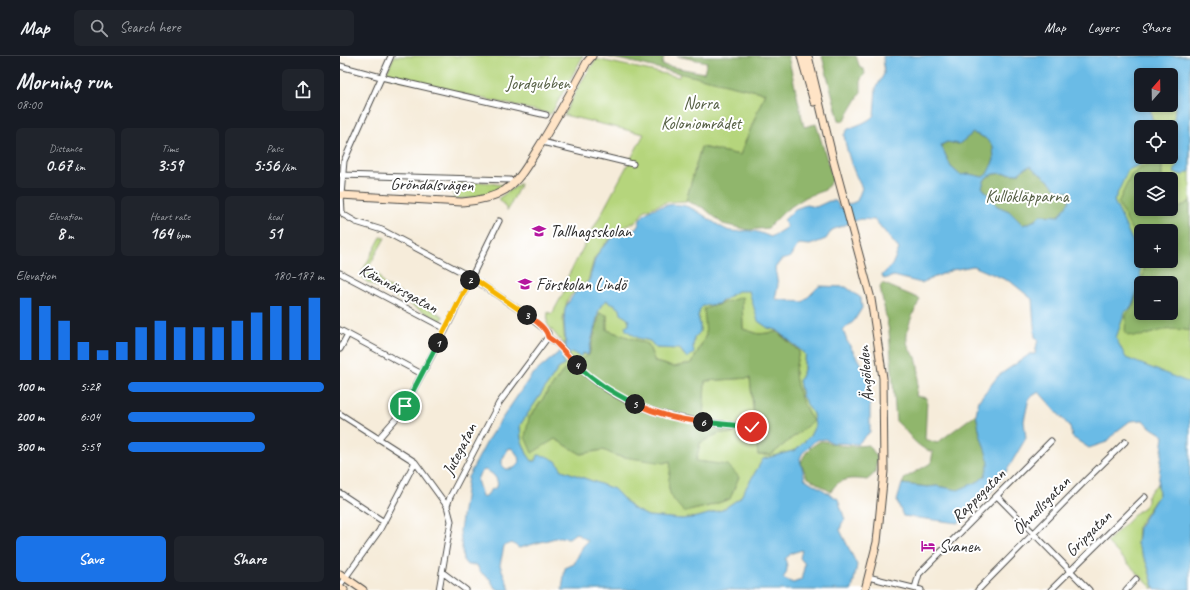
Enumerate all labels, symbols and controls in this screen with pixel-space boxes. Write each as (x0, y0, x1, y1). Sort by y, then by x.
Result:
search box (74, 10, 354, 46)
text: Map (20, 16, 50, 40)
icon: search (88, 17, 110, 39)
text: Search here (120, 18, 181, 37)
text: Map (1044, 19, 1066, 36)
text: Layers (1088, 19, 1119, 36)
text: Share (1141, 19, 1170, 36)
text: Morning run (16, 68, 112, 96)
north arrow (1134, 68, 1178, 112)
map controls (1134, 68, 1178, 320)
button: share (282, 69, 324, 111)
park label: Jordgubben (505, 73, 571, 94)
park label: Norra Koloniområdet (661, 93, 743, 134)
text: 08:00 (16, 97, 42, 113)
button: locate (1134, 120, 1178, 164)
text: Distance (49, 141, 82, 155)
text: Time (162, 141, 178, 155)
text: Pace (266, 141, 283, 155)
text: 0.67 (45, 155, 72, 176)
text: 3:59 (157, 155, 183, 176)
text: 5:56 (253, 155, 279, 176)
text: km (72, 160, 85, 174)
text: /km (279, 160, 296, 174)
button: layers (1134, 172, 1178, 216)
street label: Gröndalsvägen (390, 173, 474, 196)
park label: Kullökläpparna (985, 186, 1070, 207)
text: Elevation (48, 209, 82, 223)
text: Heart rate (150, 209, 190, 223)
text: kcal (267, 209, 282, 223)
place label: Tallhagsskolan (550, 221, 633, 242)
text: 8 (57, 223, 65, 244)
text: 164 (149, 223, 173, 244)
text: 51 (267, 223, 282, 244)
school or university icon: Tallhagsskolan (531, 223, 547, 239)
button: + (1134, 224, 1178, 268)
text: m (65, 228, 74, 242)
text: bpm (173, 228, 191, 242)
street label: Kämnärsgatan (356, 259, 442, 318)
text: Elevation (16, 268, 56, 284)
text: 180–187 m (273, 268, 324, 284)
pin: 2 (460, 270, 480, 290)
text: 2 (468, 273, 472, 287)
place label: Förskolan Lindö (536, 274, 628, 295)
school or university icon: Förskolan Lindö (517, 276, 533, 292)
button: − (1134, 276, 1178, 320)
pin: 3 (517, 305, 537, 325)
text: 3 (525, 308, 529, 322)
pin: 1 (428, 333, 448, 353)
text: 1 (436, 336, 440, 350)
street label: Ängöleden (852, 344, 878, 403)
pin: 4 (567, 355, 587, 375)
text: 4 (575, 358, 579, 372)
text: 100 m (16, 379, 44, 395)
text: 5:28 (80, 379, 100, 395)
pin (388, 389, 422, 423)
pin: 5 (625, 394, 645, 414)
icon: arrive (394, 395, 416, 417)
text: 5 (633, 397, 637, 411)
text: 200 m (16, 409, 44, 425)
text: 6:04 (80, 409, 100, 425)
pin (735, 410, 769, 444)
pin: 6 (693, 412, 713, 432)
text: 6 (700, 415, 706, 429)
icon: check (741, 416, 763, 438)
street label: Jutegatan (437, 418, 482, 480)
text: 300 m (16, 439, 44, 455)
text: 5:59 (80, 439, 100, 455)
street label: Rappegatan (947, 463, 1010, 527)
street label: Öhnellsgatan (1008, 471, 1075, 539)
street label: Gripgatan (1061, 505, 1116, 561)
button: Save (16, 536, 166, 582)
button: Share (174, 536, 324, 582)
place label: Svanen (939, 536, 981, 557)
hotel icon: Svanen (920, 538, 936, 554)

